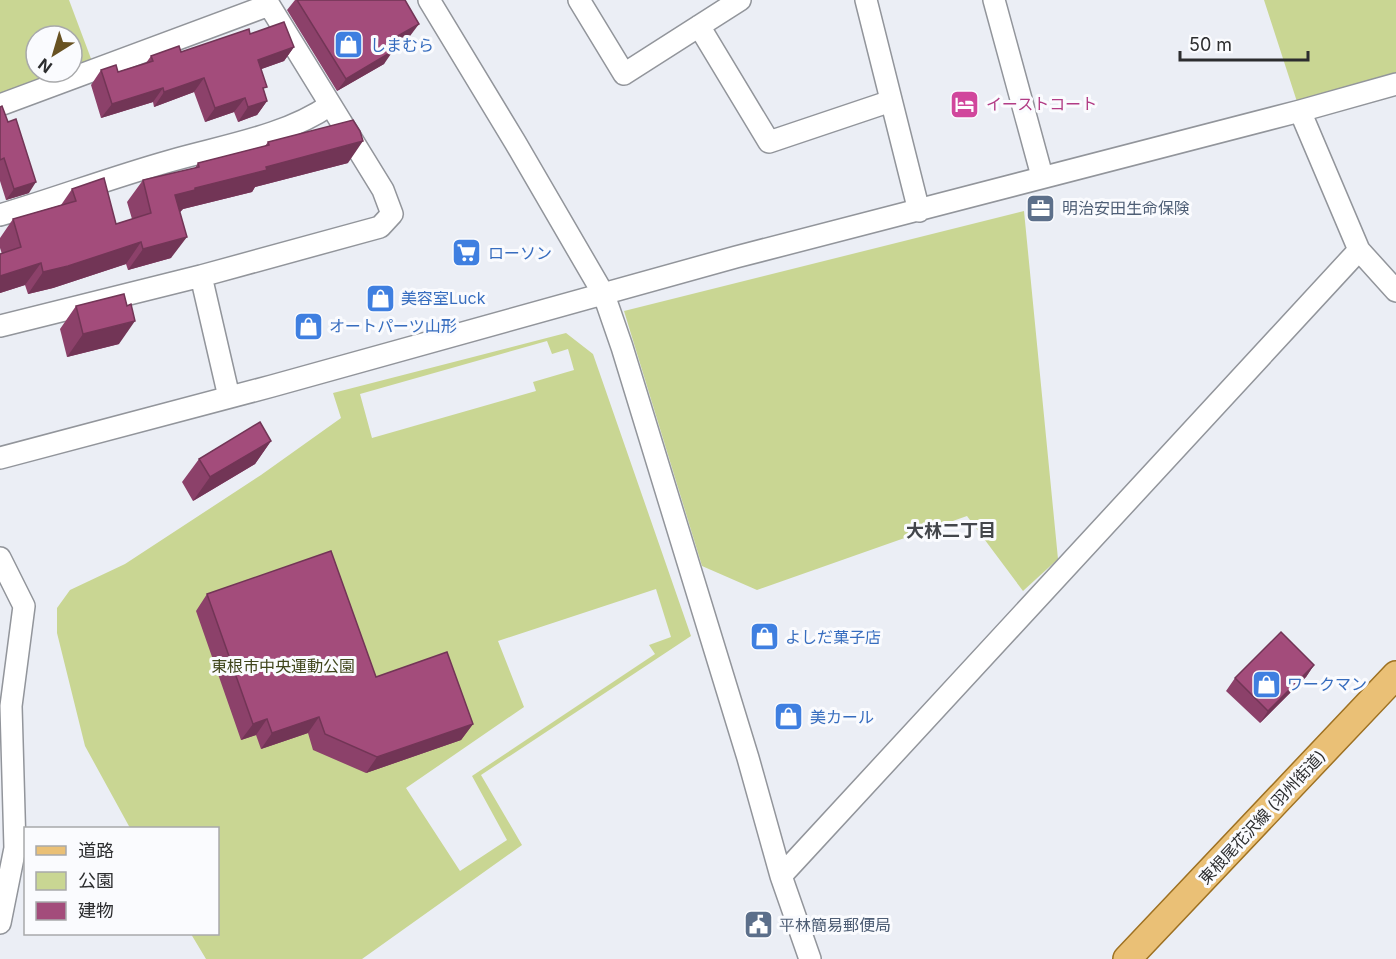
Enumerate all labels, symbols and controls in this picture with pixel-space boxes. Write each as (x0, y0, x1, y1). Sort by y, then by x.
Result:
north arrow (24, 24, 84, 84)
scale bar (1180, 24, 1308, 62)
shop icon: しまむら (333, 29, 365, 61)
text: 50 m (1189, 34, 1232, 55)
place label: しまむら (370, 35, 434, 55)
text: N (34, 54, 56, 78)
hotel icon: イーストコート (949, 88, 981, 120)
place label: イーストコート (986, 94, 1097, 114)
office icon: 明治安田生命保険 (1025, 192, 1057, 224)
place label: 明治安田生命保険 (1062, 198, 1190, 218)
supermarket icon: ローソン (451, 237, 483, 269)
place label: ローソン (488, 243, 552, 263)
shop icon: 美容室Luck (364, 282, 396, 314)
place label: 美容室Luck (401, 288, 486, 308)
shop icon: オートパーツ山形 (292, 310, 324, 342)
place label: オートパーツ山形 (329, 316, 457, 336)
district label: 大林二丁目 (906, 520, 996, 541)
shop icon: よしだ菓子店 (748, 621, 780, 653)
place label: よしだ菓子店 (785, 627, 881, 647)
park label: 東根市中央運動公園 (211, 656, 355, 676)
shop icon: ワークマン (1250, 668, 1282, 700)
place label: ワークマン (1287, 674, 1367, 694)
shop icon: 美カール (773, 701, 805, 733)
place label: 美カール (810, 707, 874, 727)
street label: 東根尾花沢線 (羽州街道) (1195, 746, 1329, 888)
legend (24, 827, 219, 935)
text: 道路 (78, 840, 114, 861)
text: 公園 (78, 870, 114, 891)
text: 建物 (78, 900, 114, 921)
public building icon: 平林簡易郵便局 (742, 909, 774, 941)
place label: 平林簡易郵便局 (779, 915, 891, 935)

